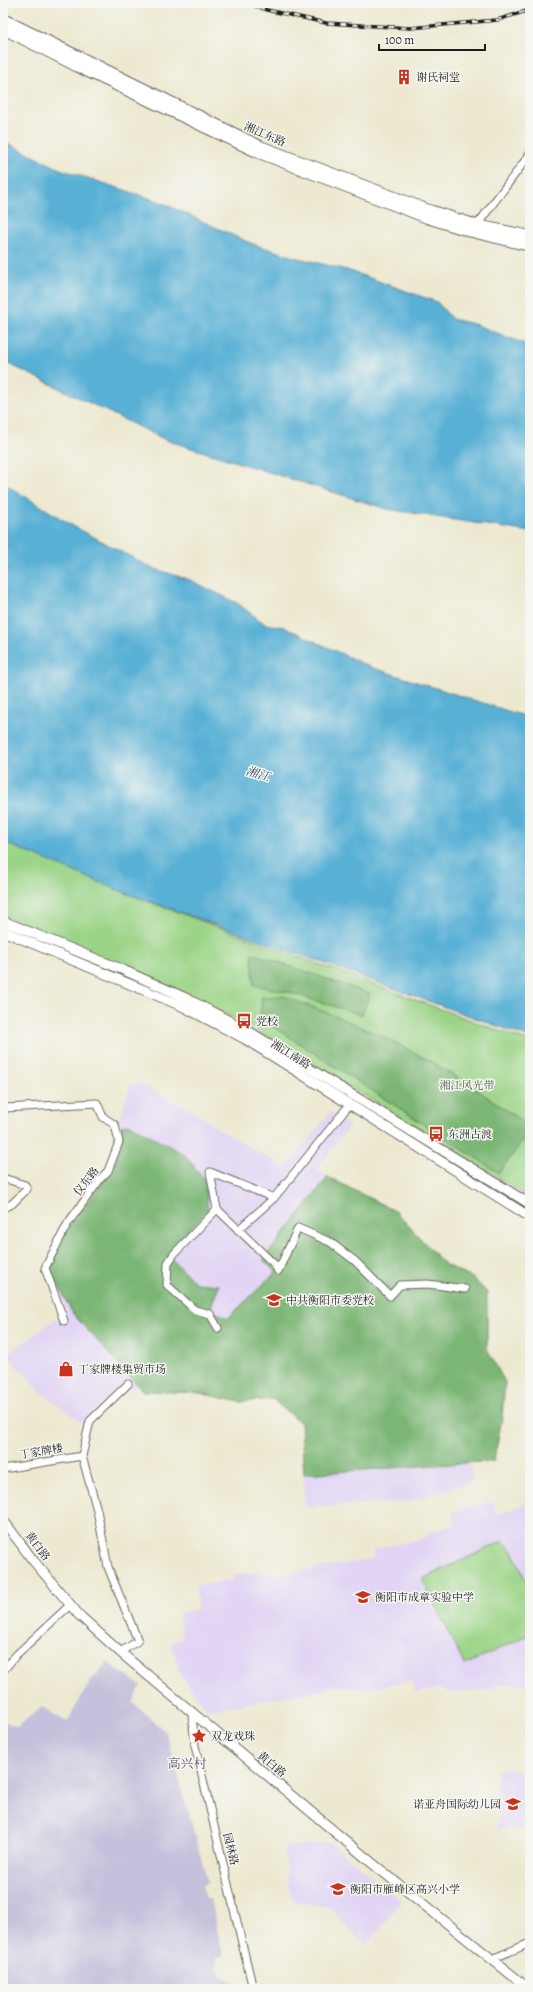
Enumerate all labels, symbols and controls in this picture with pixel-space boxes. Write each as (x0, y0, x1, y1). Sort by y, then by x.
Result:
scale bar (379, 26, 485, 52)
text: 100 m (385, 32, 414, 48)
building icon: 谢氏祠堂 (395, 68, 413, 86)
place label: 谢氏祠堂 (416, 70, 460, 85)
street label: 湘江东路 (242, 119, 288, 150)
water label: 湘江 (244, 763, 274, 786)
bus stop icon: 党校 (235, 1012, 253, 1030)
place label: 党校 (256, 1014, 278, 1029)
street label: 湘江南路 (268, 1036, 313, 1072)
park label: 湘江风光带 (440, 1078, 495, 1093)
bus stop icon: 东洲古渡 (427, 1125, 445, 1143)
place label: 东洲古渡 (448, 1127, 492, 1142)
street label: 仪东路 (70, 1164, 102, 1199)
school or university icon: 中共衡阳市委党校 (265, 1291, 283, 1309)
place label: 中共衡阳市委党校 (286, 1293, 374, 1308)
shop icon: 丁家牌楼集贸市场 (57, 1360, 75, 1378)
place label: 丁家牌楼集贸市场 (78, 1362, 166, 1377)
street label: 丁家牌楼 (18, 1441, 64, 1462)
street label: 黄白路 (22, 1529, 54, 1564)
school or university icon: 衡阳市成章实验中学 (354, 1588, 372, 1606)
place label: 衡阳市成章实验中学 (375, 1590, 474, 1605)
place icon: 双龙戏珠 (190, 1727, 208, 1745)
place label: 双龙戏珠 (211, 1729, 255, 1744)
street label: 黄白路 (254, 1748, 289, 1781)
district label: 高兴村 (167, 1755, 207, 1772)
school or university icon: 诺亚舟国际幼儿园 (504, 1795, 522, 1813)
place label: 诺亚舟国际幼儿园 (413, 1797, 501, 1812)
street label: 园林路 (219, 1831, 242, 1867)
school or university icon: 衡阳市雁峰区高兴小学 (329, 1880, 347, 1898)
place label: 衡阳市雁峰区高兴小学 (350, 1882, 460, 1897)

